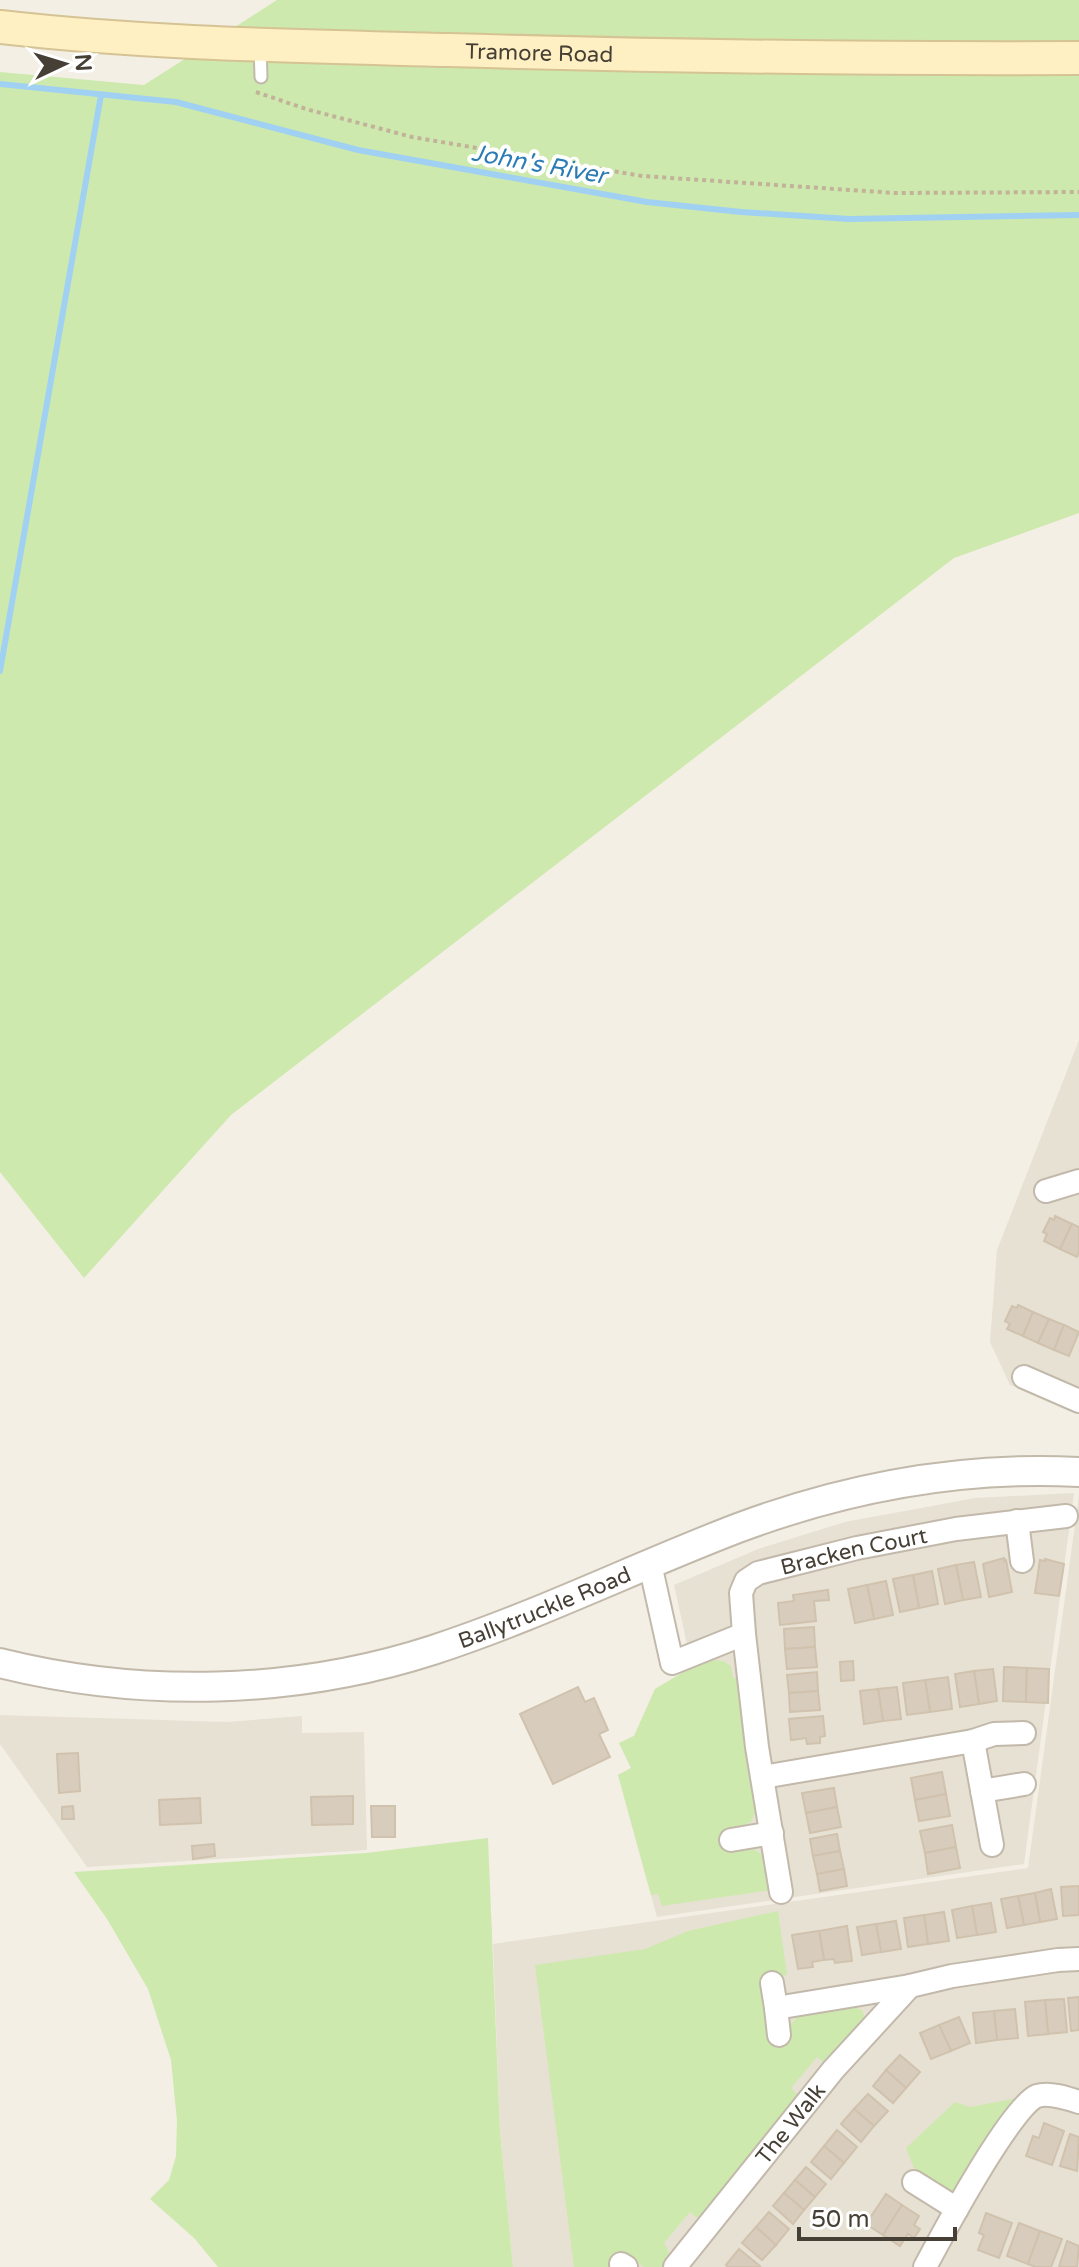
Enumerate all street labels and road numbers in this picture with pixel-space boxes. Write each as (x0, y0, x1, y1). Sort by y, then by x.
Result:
street label: Tramore Road (465, 38, 614, 68)
street label: Bracken Court (778, 1523, 930, 1581)
street label: Ballytruckle Road (455, 1561, 635, 1654)
street label: The Walk (751, 2078, 831, 2170)

